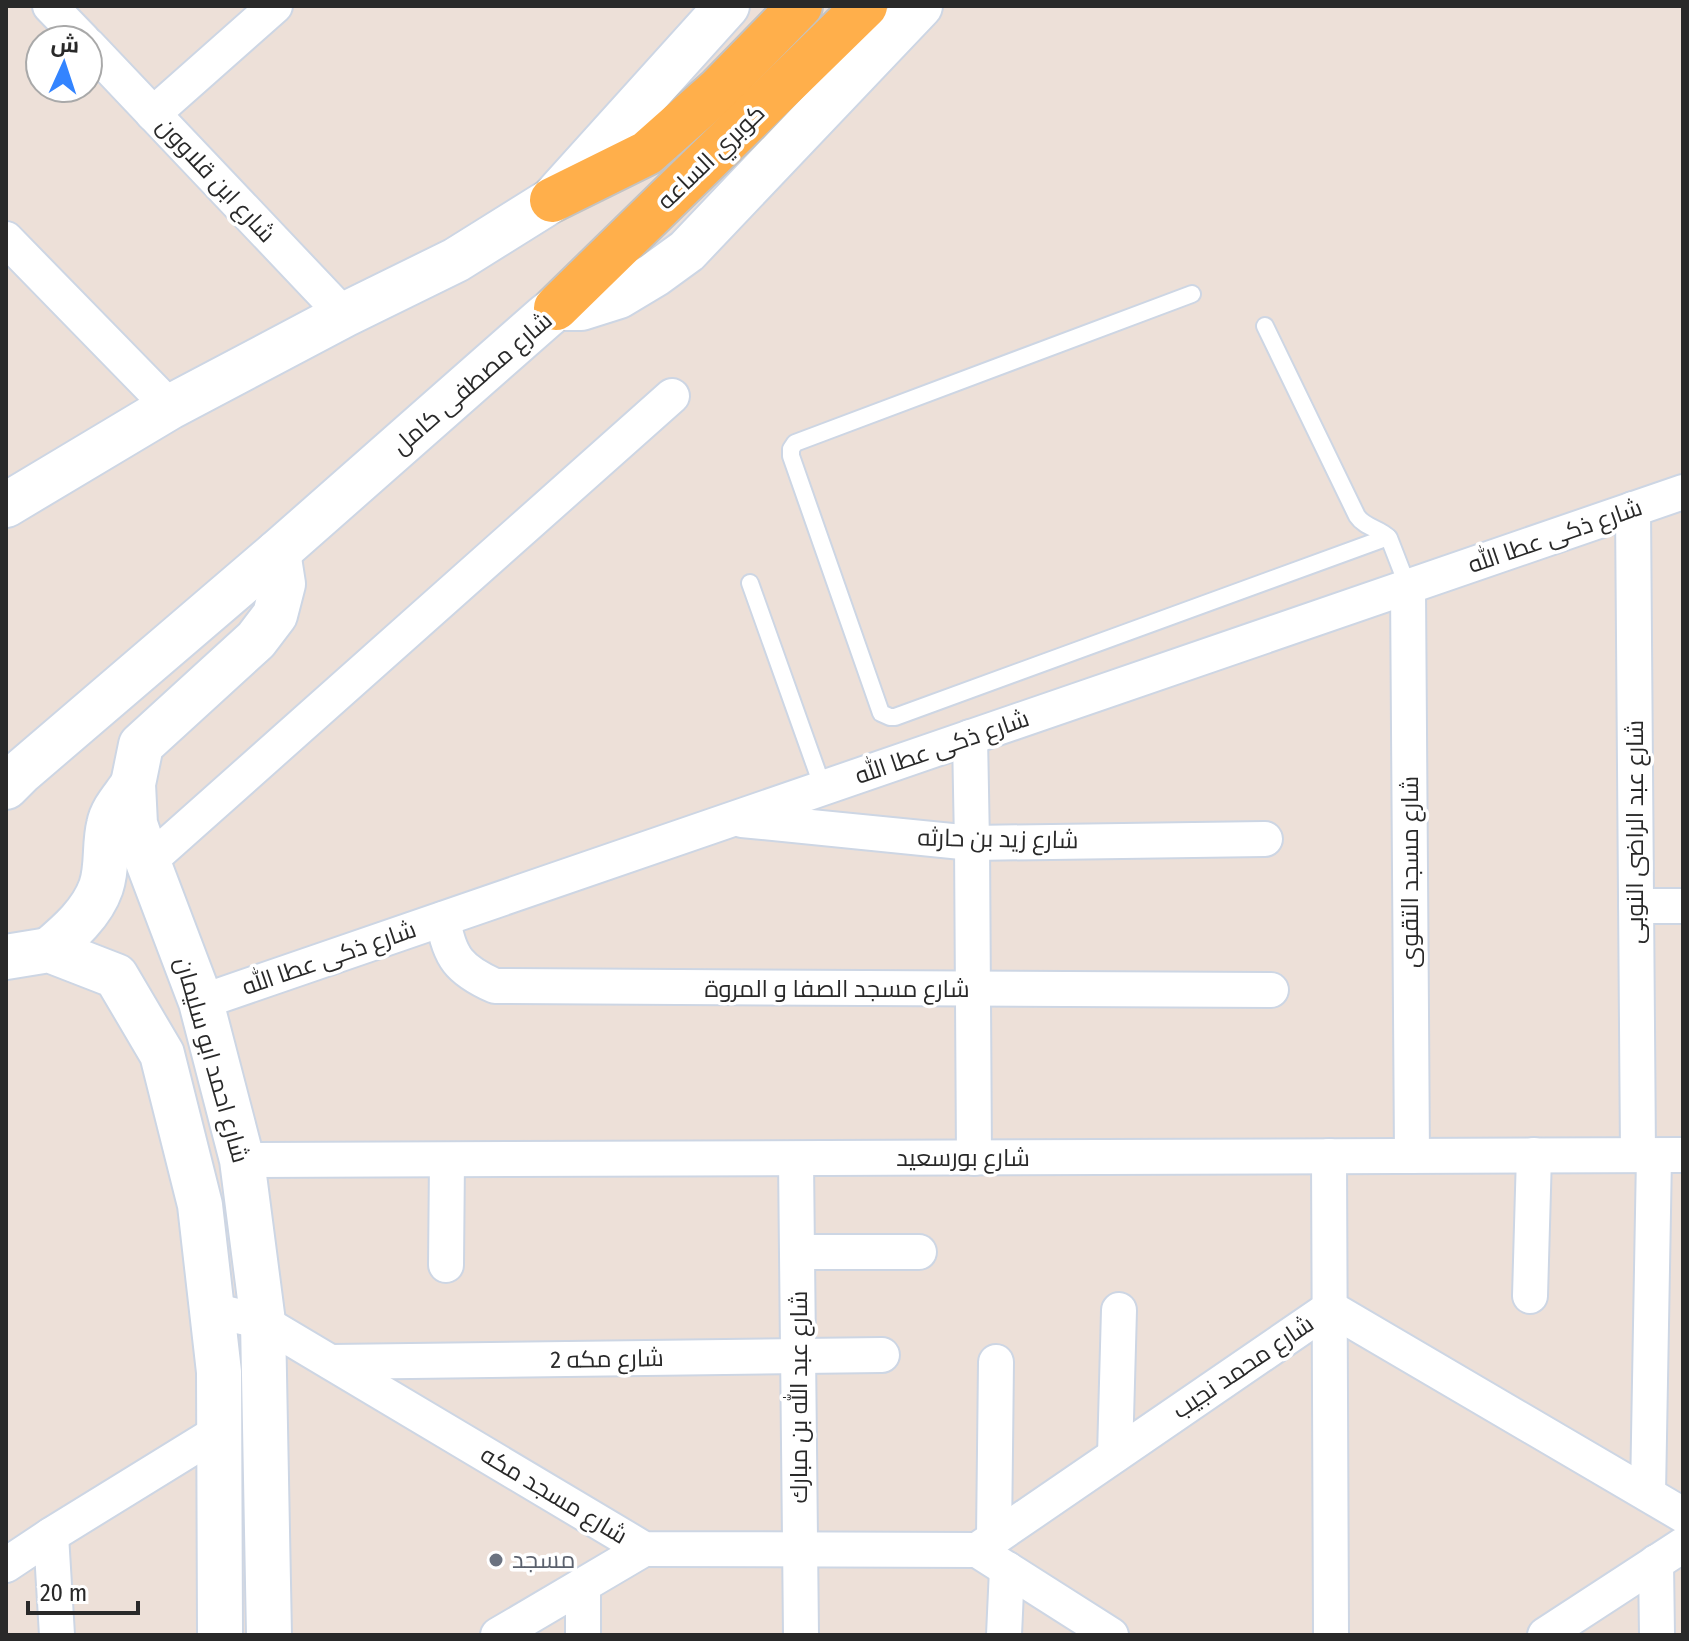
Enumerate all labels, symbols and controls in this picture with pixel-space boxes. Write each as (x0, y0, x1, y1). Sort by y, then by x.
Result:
north arrow (24, 24, 104, 104)
text: ش (50, 30, 80, 59)
street label: كوبري الساعه (651, 99, 773, 218)
street label: شارع ابن قلاوون (150, 112, 281, 250)
street label: شارع مصطفى كامل (386, 306, 559, 461)
street label: شارع ذكى عطا الله (1464, 491, 1646, 581)
street label: شارع ذكى عطا الله (851, 702, 1033, 792)
street label: شارع عبد الراضى النوبى (1621, 720, 1651, 944)
street label: شارع مسجد التقوى (1396, 776, 1426, 968)
street label: شارع زيد بن حارثه (917, 824, 1079, 856)
street label: شارع ذكى عطا الله (238, 913, 420, 1003)
street label: شارع احمد ابو سليمان (167, 954, 255, 1167)
street label: شارع مسجد الصفا و المروة (705, 975, 969, 1005)
street label: شارع بورسعيد (896, 1144, 1030, 1174)
street label: شارع عبد الله بن مبارك (783, 1291, 815, 1503)
street label: شارع محمد نجيب (1167, 1309, 1320, 1426)
street label: شارع مكه 2 (550, 1344, 664, 1376)
street label: شارع مسجد مكه (475, 1440, 632, 1552)
place label: مسجد (512, 1546, 575, 1574)
marker: مسجد (487, 1551, 505, 1569)
scale bar (28, 1565, 138, 1615)
text: 20 m (40, 1579, 87, 1607)

